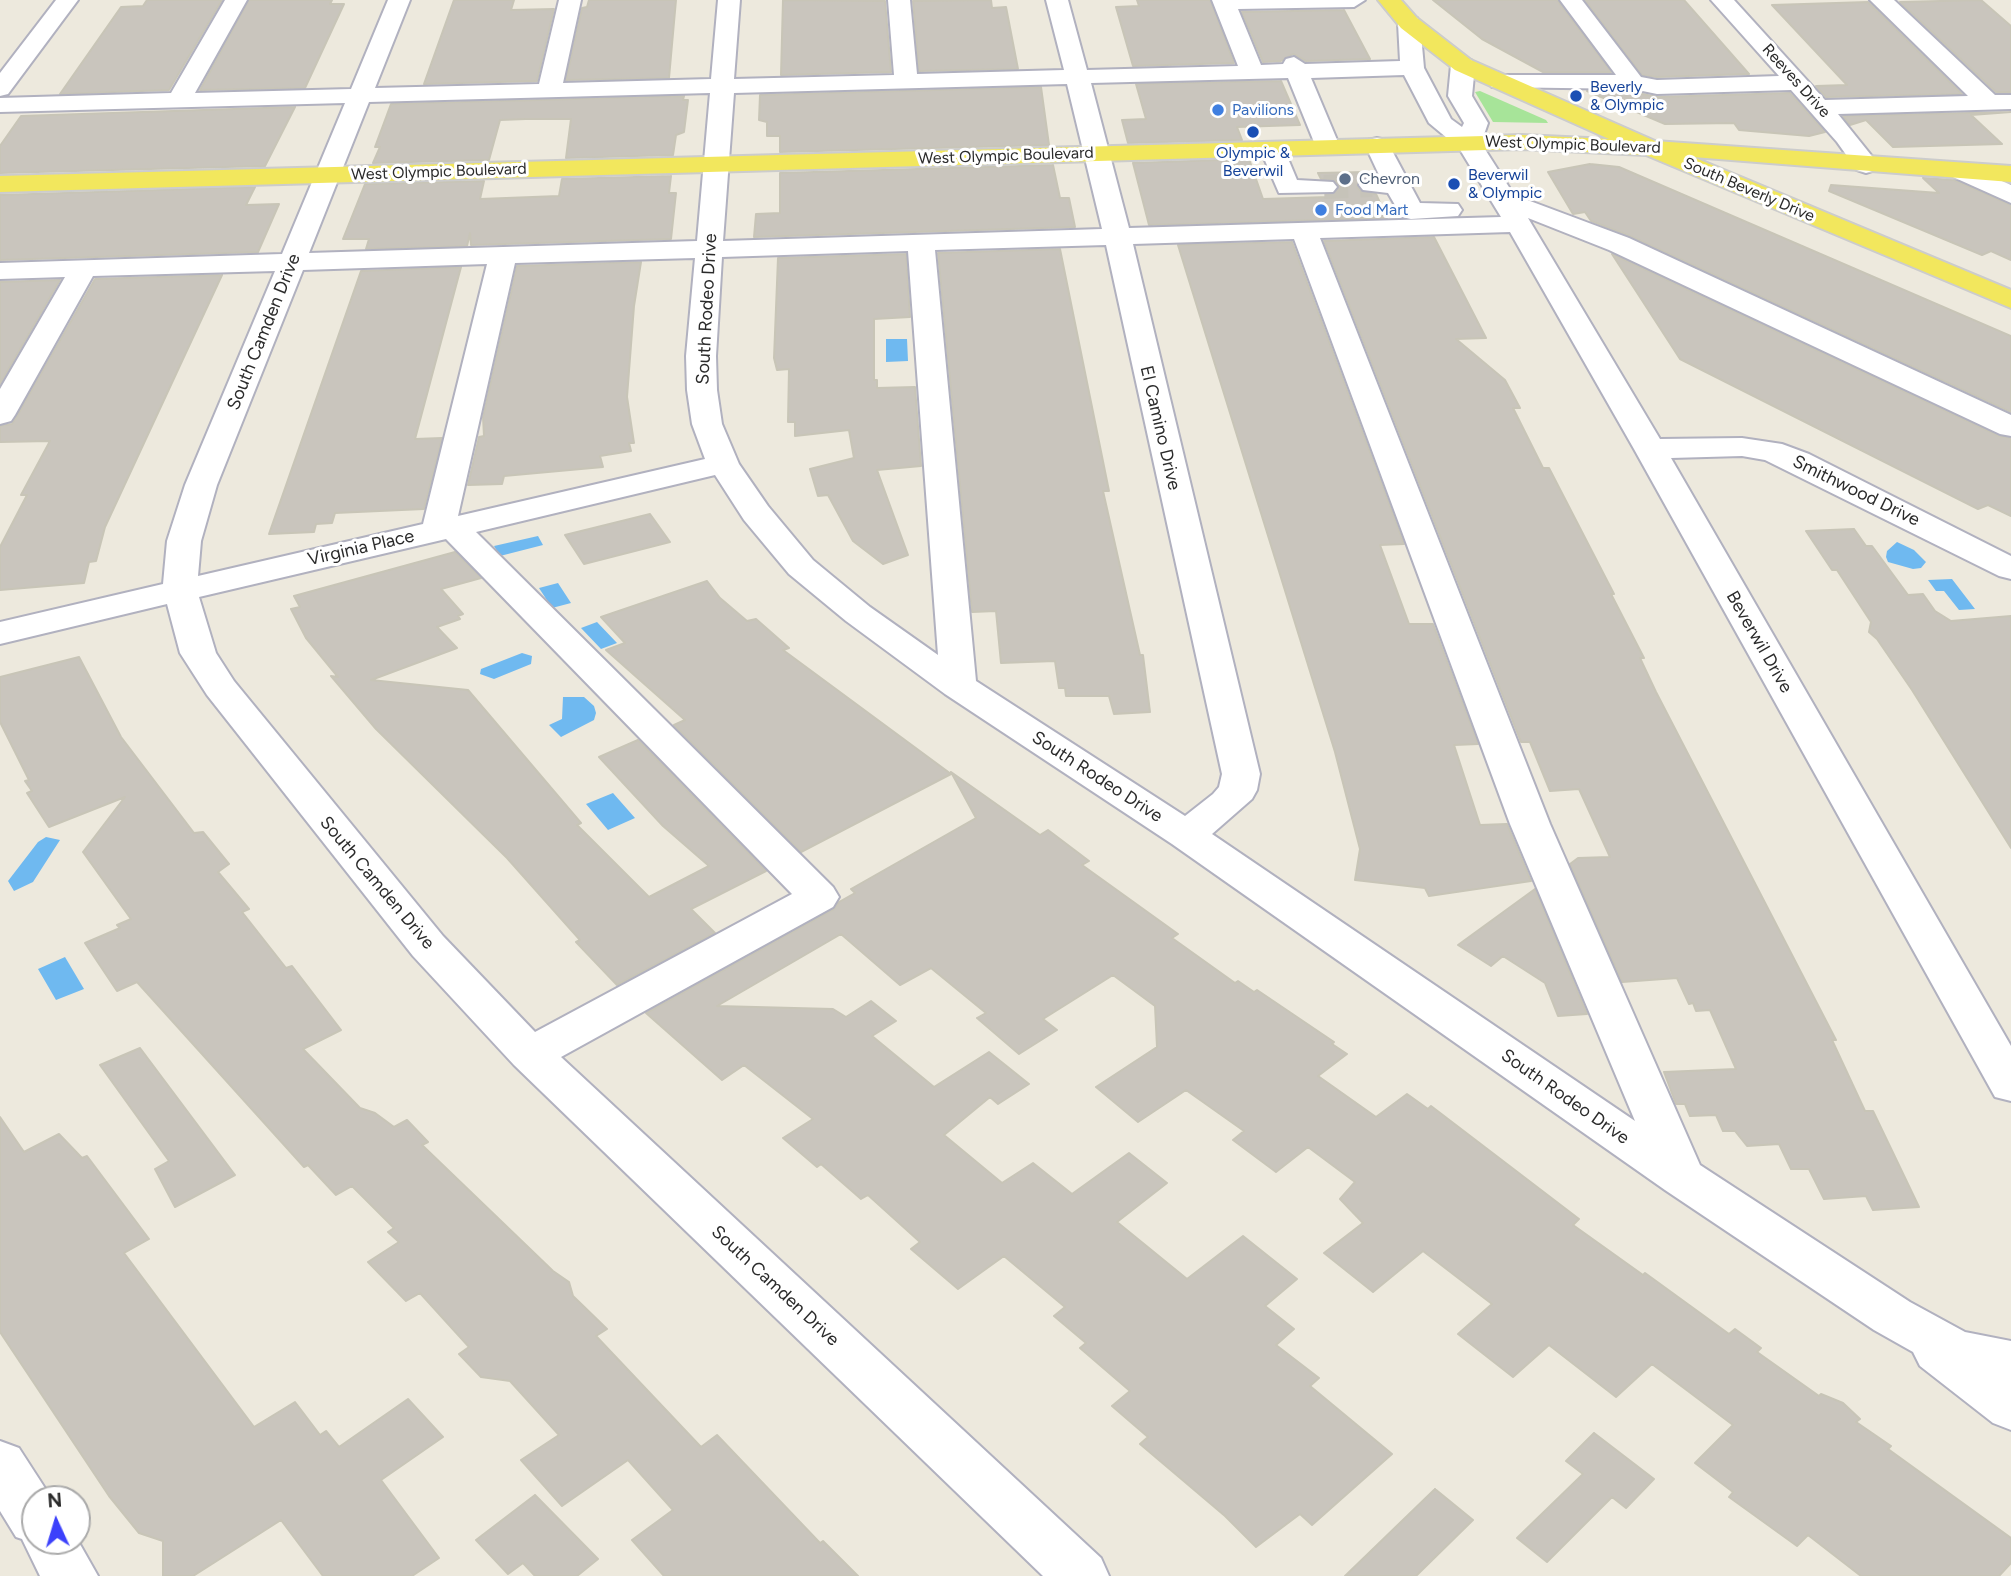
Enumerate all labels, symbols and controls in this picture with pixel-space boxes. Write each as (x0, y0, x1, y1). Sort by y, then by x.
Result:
street label: Reeves Drive (1758, 40, 1834, 122)
place label: Beverly & Olympic (1590, 77, 1664, 115)
marker: Beverly & Olympic (1568, 88, 1584, 104)
place label: Pavilions (1232, 100, 1294, 120)
marker: Pavilions (1210, 102, 1226, 118)
marker: Olympic & Beverwil (1245, 124, 1261, 140)
street label: West Olympic Boulevard (1485, 132, 1661, 158)
street label: West Olympic Boulevard (918, 143, 1094, 169)
place label: Olympic & Beverwil (1216, 143, 1290, 181)
street label: South Beverly Drive (1681, 154, 1817, 226)
street label: West Olympic Boulevard (351, 159, 527, 185)
place label: Beverwil & Olympic (1468, 165, 1542, 203)
place label: Chevron (1359, 169, 1420, 189)
marker: Chevron (1337, 171, 1353, 187)
marker: Beverwil & Olympic (1446, 176, 1462, 192)
place label: Food Mart (1335, 200, 1409, 220)
marker: Food Mart (1313, 202, 1329, 218)
street label: South Rodeo Drive (692, 233, 722, 385)
street label: South Camden Drive (223, 251, 305, 413)
street label: El Camino Drive (1135, 364, 1185, 492)
street label: Smithwood Drive (1789, 451, 1923, 531)
street label: Virginia Place (306, 525, 416, 571)
street label: Beverwil Drive (1721, 587, 1797, 697)
street label: South Rodeo Drive (1028, 727, 1166, 827)
street label: South Camden Drive (315, 812, 439, 954)
street label: South Rodeo Drive (1497, 1045, 1633, 1149)
street label: South Camden Drive (707, 1221, 843, 1351)
north arrow (21, 1485, 91, 1555)
text: N (47, 1489, 63, 1513)

